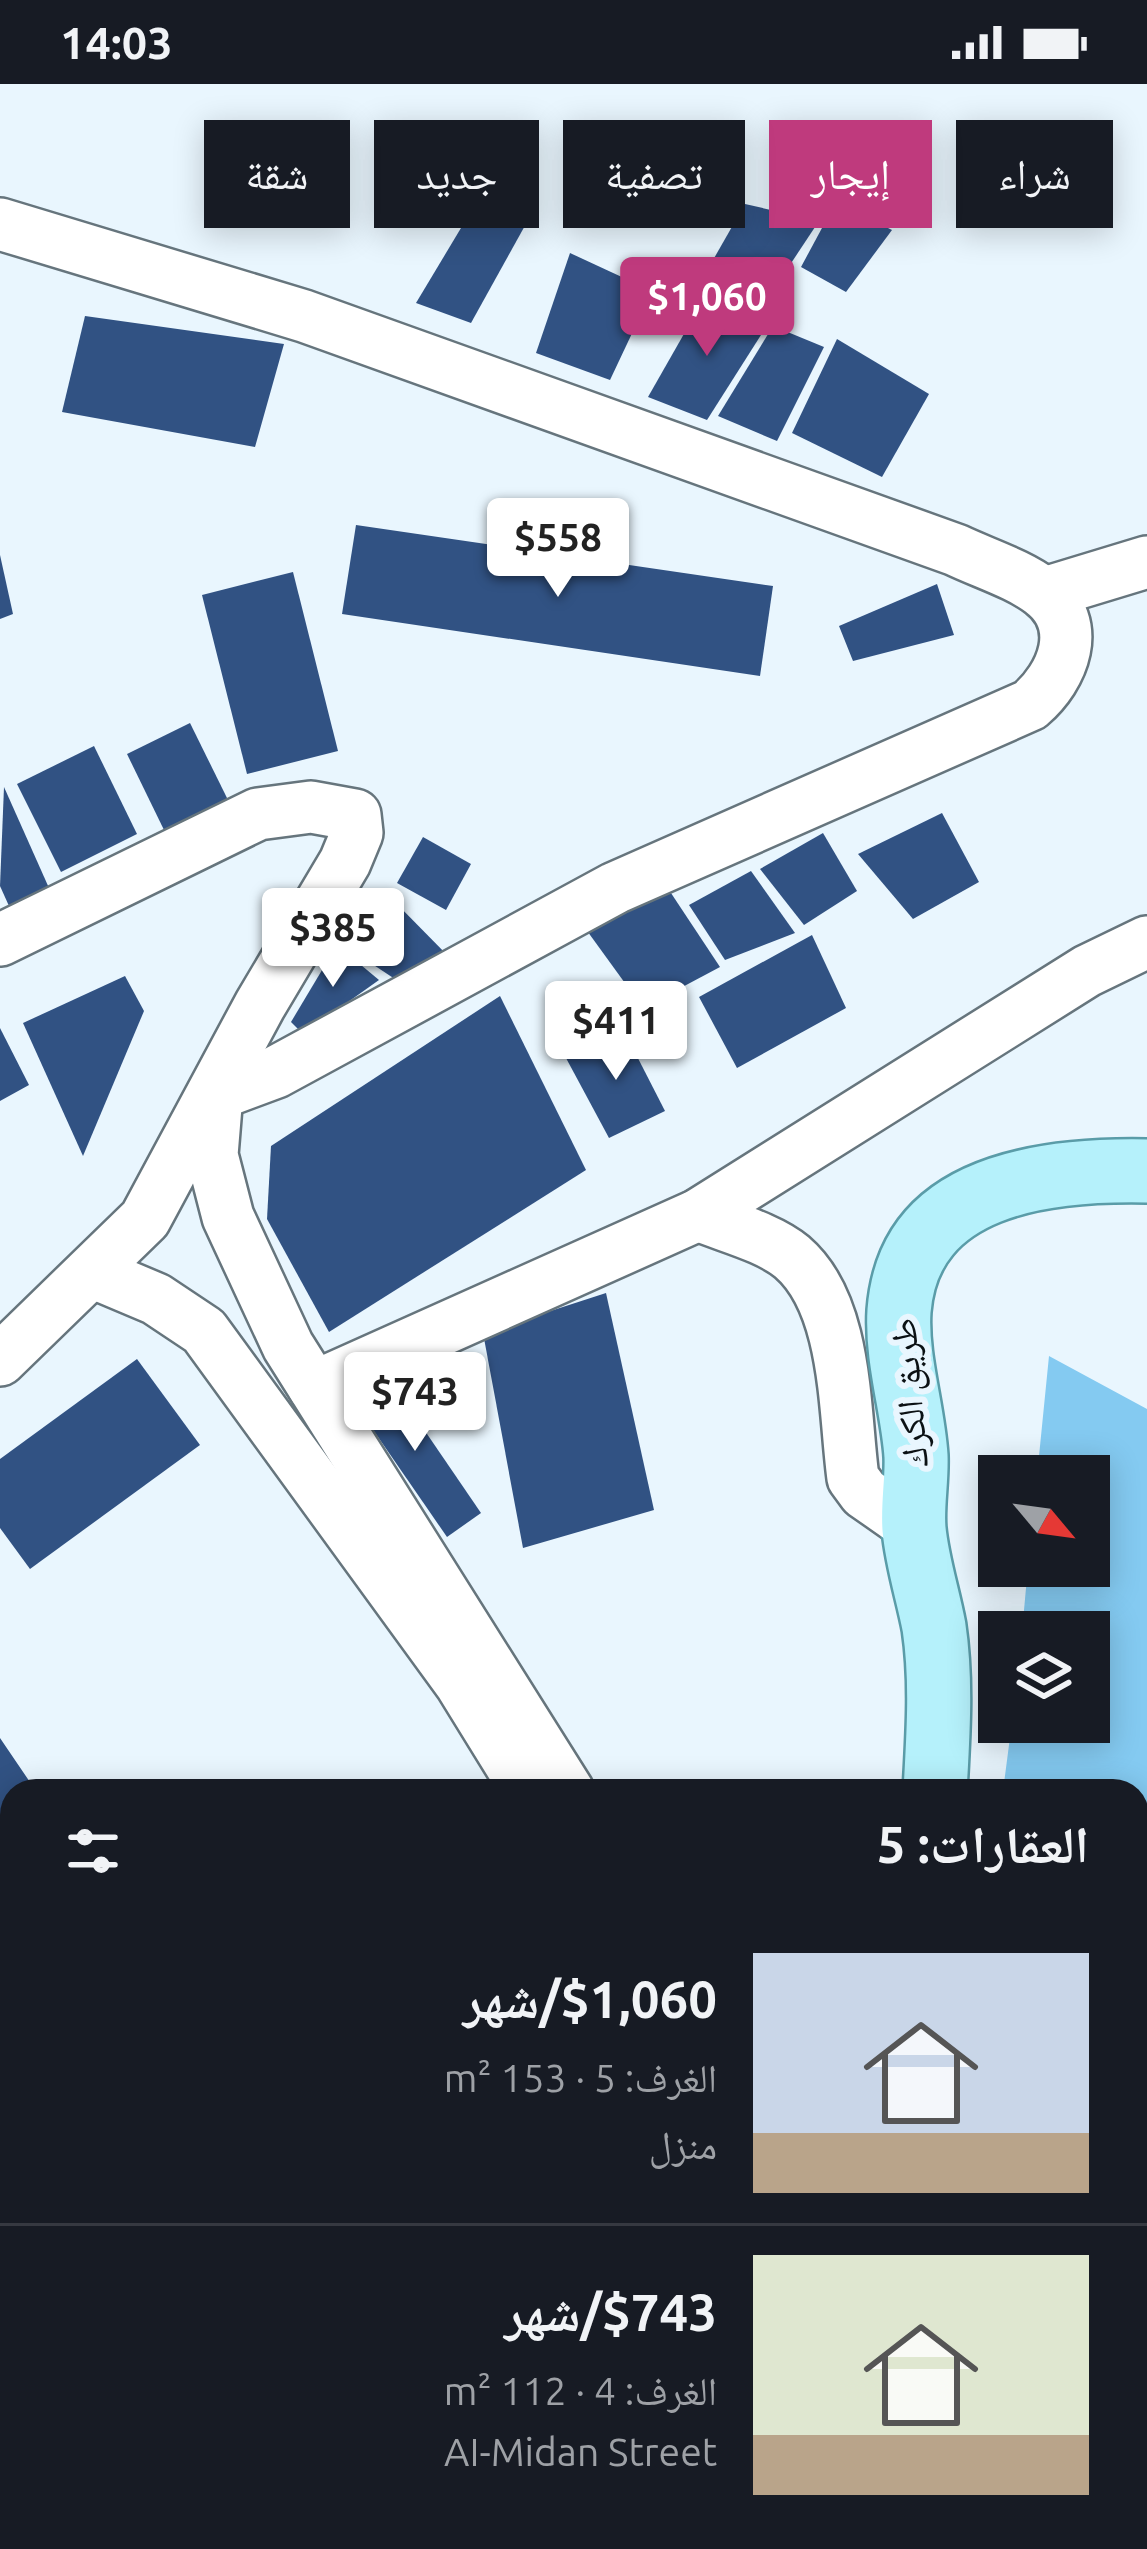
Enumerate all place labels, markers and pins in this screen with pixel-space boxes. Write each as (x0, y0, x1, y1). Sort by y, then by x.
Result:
pin: $1,060 (609, 257, 805, 359)
pin: $558 (487, 498, 629, 600)
pin: $385 (262, 888, 404, 990)
pin: $411 (545, 981, 687, 1083)
pin: $743 (344, 1352, 486, 1454)

